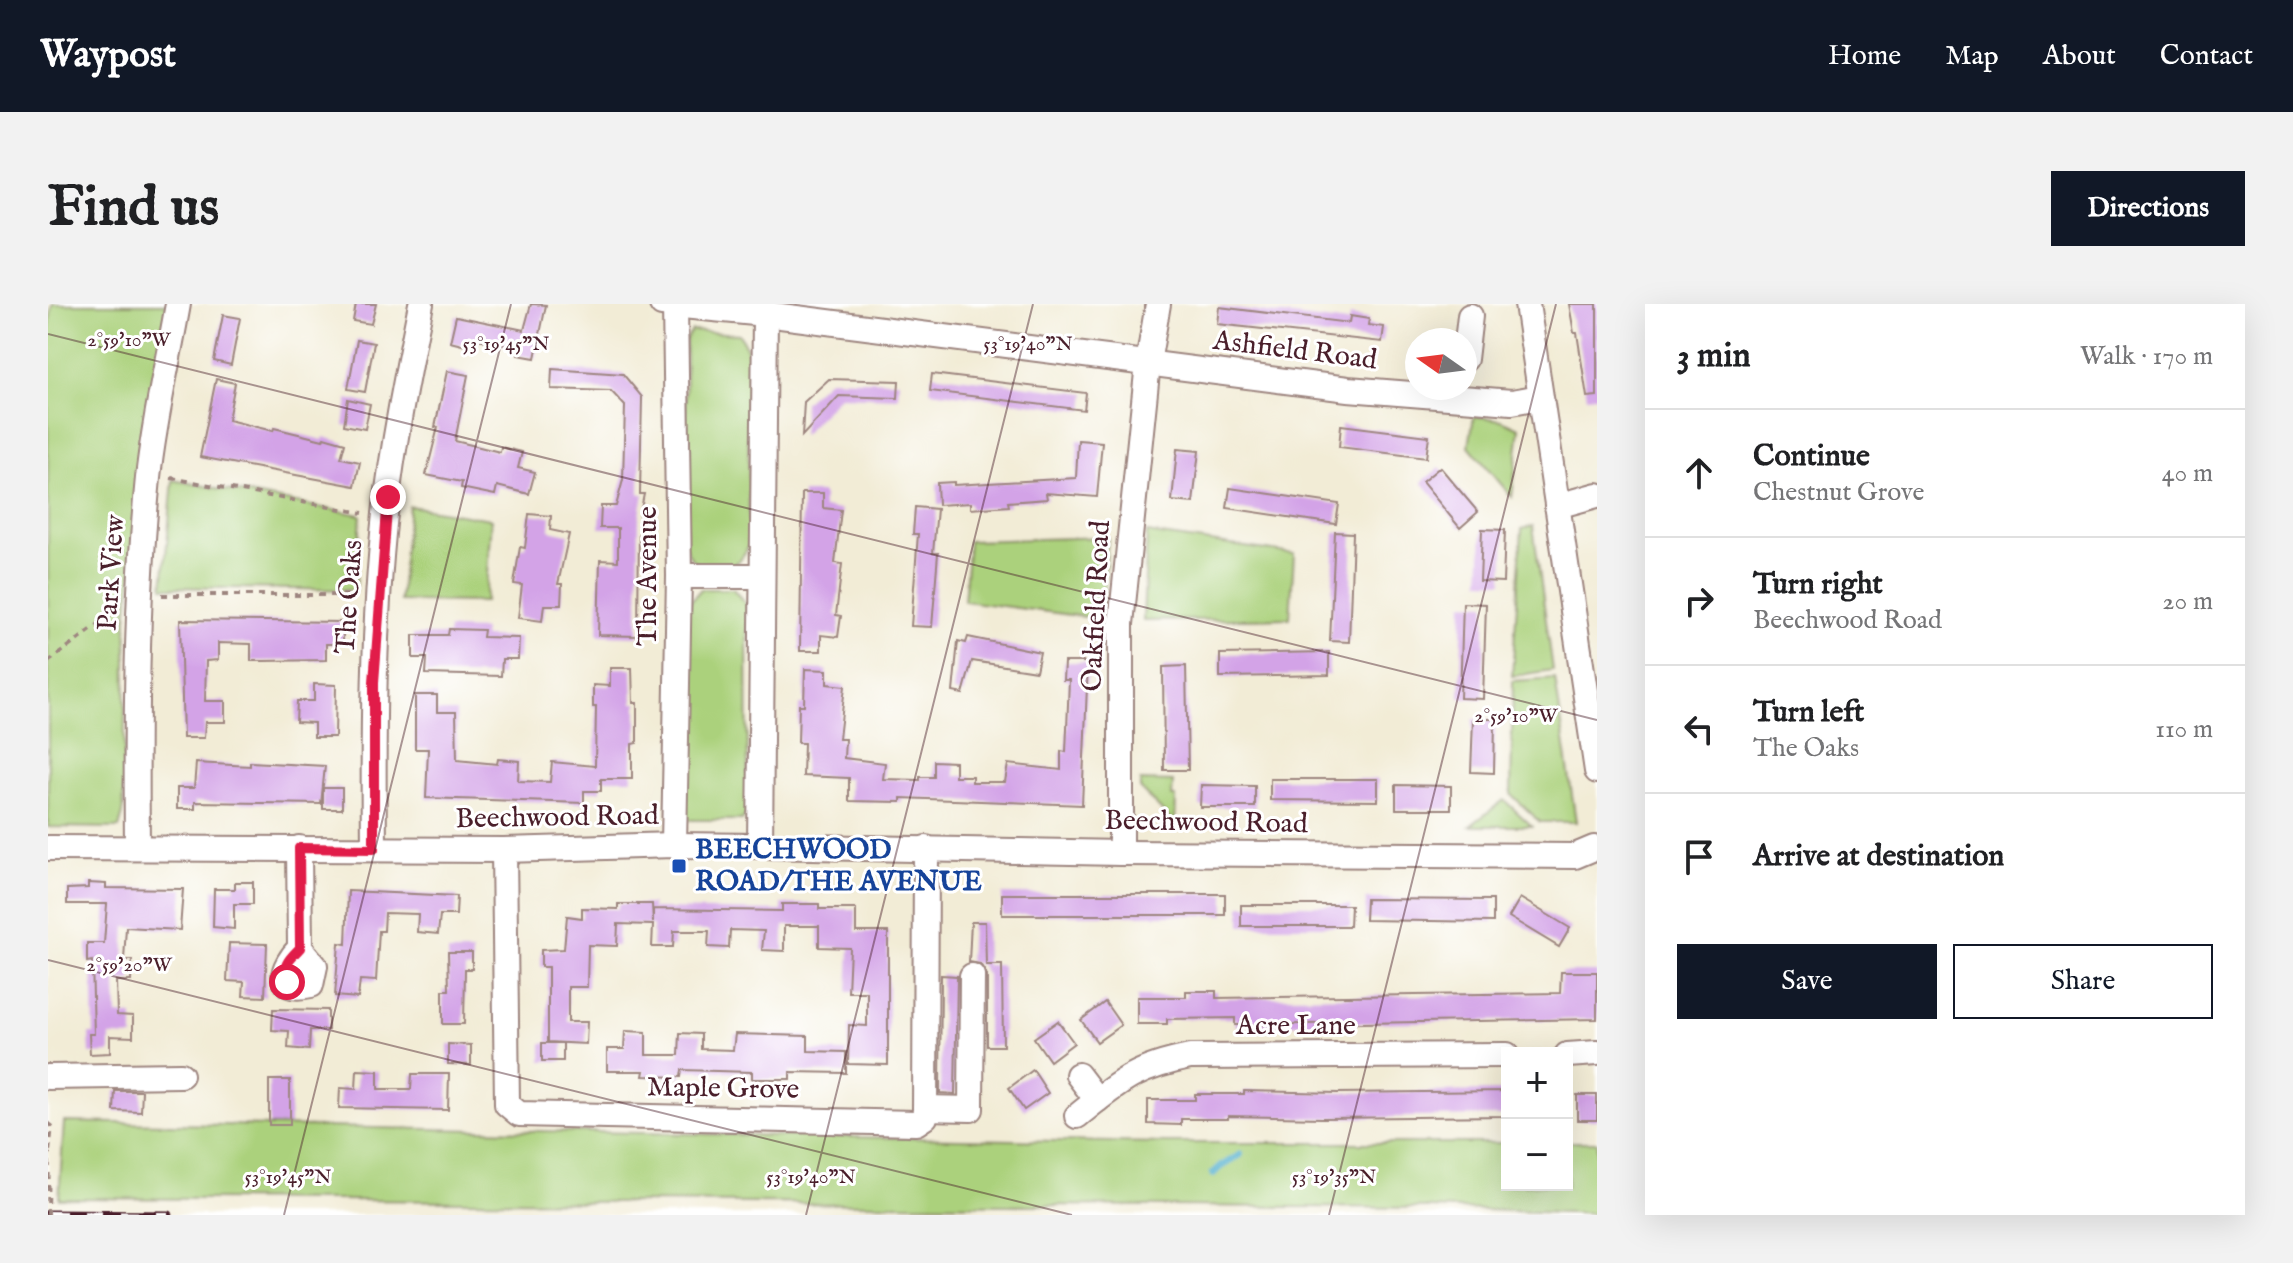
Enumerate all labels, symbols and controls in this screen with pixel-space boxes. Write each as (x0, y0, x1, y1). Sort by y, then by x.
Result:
text: Waypost (40, 32, 176, 80)
text: Home (1828, 39, 1901, 74)
text: Map (1945, 39, 1999, 74)
text: About (2043, 39, 2116, 74)
text: Contact (2160, 39, 2253, 74)
button: Directions (2051, 171, 2245, 246)
text: Find us (48, 173, 219, 244)
street label: Ashfield Road (1210, 323, 1379, 378)
text: 2°59'10"W (87, 328, 172, 353)
north arrow (1405, 328, 1477, 400)
text: 53°19'45"N (463, 332, 549, 357)
text: 53°19'40"N (983, 332, 1073, 357)
text: 3 min (1677, 335, 1751, 378)
text: Walk · 170 m (2080, 340, 2213, 373)
text: Continue (1753, 438, 1870, 476)
icon: ahead (1677, 451, 1721, 495)
text: 40 m (2162, 457, 2213, 490)
text: Chestnut Grove (1753, 476, 1924, 509)
route end (370, 479, 406, 515)
street label: The Avenue (631, 506, 666, 646)
street label: Park View (90, 513, 134, 632)
street label: Oakfield Road (1075, 519, 1119, 692)
street label: The Oaks (329, 539, 371, 655)
text: Turn right (1753, 566, 1883, 604)
icon: right (1677, 579, 1721, 623)
text: 20 m (2162, 585, 2213, 618)
text: Beechwood Road (1753, 604, 1942, 637)
text: Turn left (1753, 694, 1864, 732)
text: 2°59'10"W (1474, 704, 1559, 729)
icon: left (1677, 707, 1721, 751)
text: 110 m (2155, 713, 2213, 746)
text: The Oaks (1753, 732, 1859, 765)
street label: Beechwood Road (455, 799, 659, 837)
street label: Beechwood Road (1104, 804, 1308, 842)
place label: BEECHWOOD ROAD/THE AVENUE (695, 833, 983, 900)
icon: arrive (1677, 835, 1721, 879)
text: Arrive at destination (1753, 838, 2004, 876)
marker: BEECHWOOD ROAD/THE AVENUE (670, 857, 688, 875)
button: Save (1677, 944, 1937, 1019)
button: Share (1953, 944, 2213, 1019)
text: 2°59'20"W (86, 953, 173, 978)
route start (269, 964, 305, 1000)
street label: Acre Lane (1235, 1009, 1356, 1044)
map controls (1501, 1047, 1573, 1191)
button: + (1501, 1047, 1573, 1119)
street label: Maple Grove (646, 1070, 800, 1108)
button: − (1501, 1119, 1573, 1191)
text: 53°19'45"N (245, 1165, 331, 1190)
text: 53°19'40"N (766, 1165, 856, 1190)
text: 53°19'35"N (1292, 1165, 1376, 1190)

